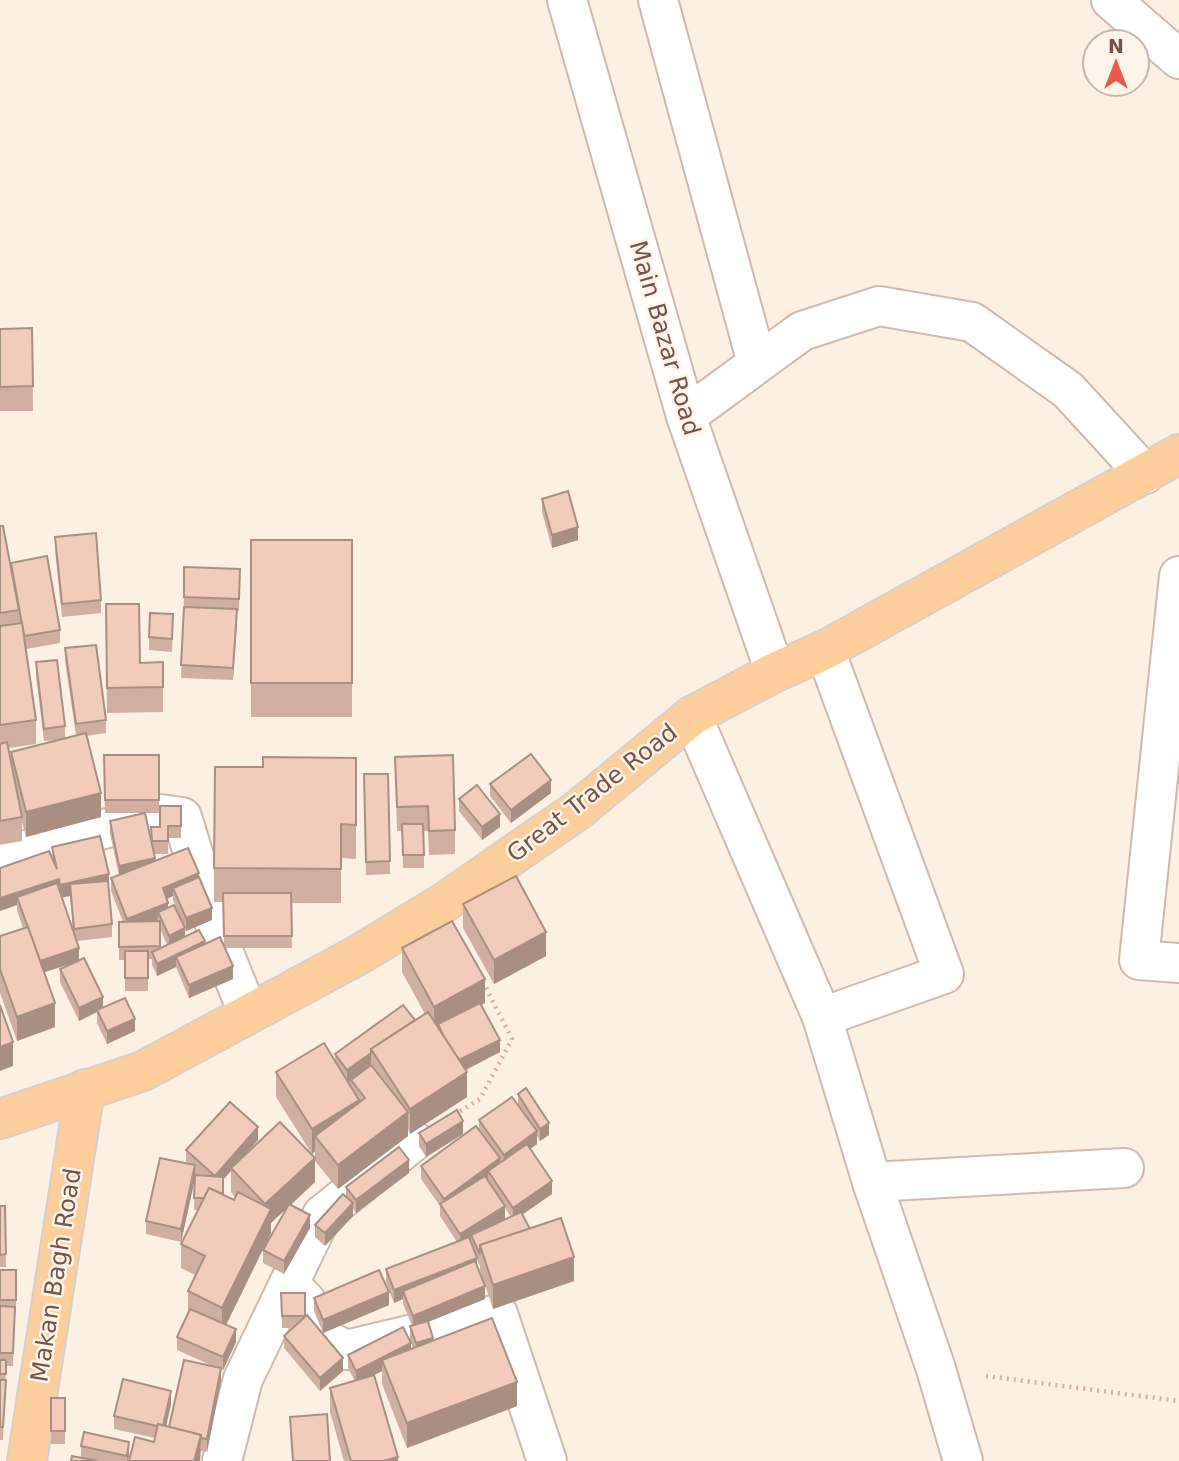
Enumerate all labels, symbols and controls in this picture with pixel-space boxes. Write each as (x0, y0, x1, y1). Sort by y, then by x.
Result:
north arrow (1081, 28, 1151, 98)
text: N (1108, 35, 1124, 57)
street label: Main Bazar Road (624, 237, 706, 439)
street label: Great Trade Road (501, 718, 683, 868)
street label: Makan Bagh Road (25, 1166, 87, 1384)

